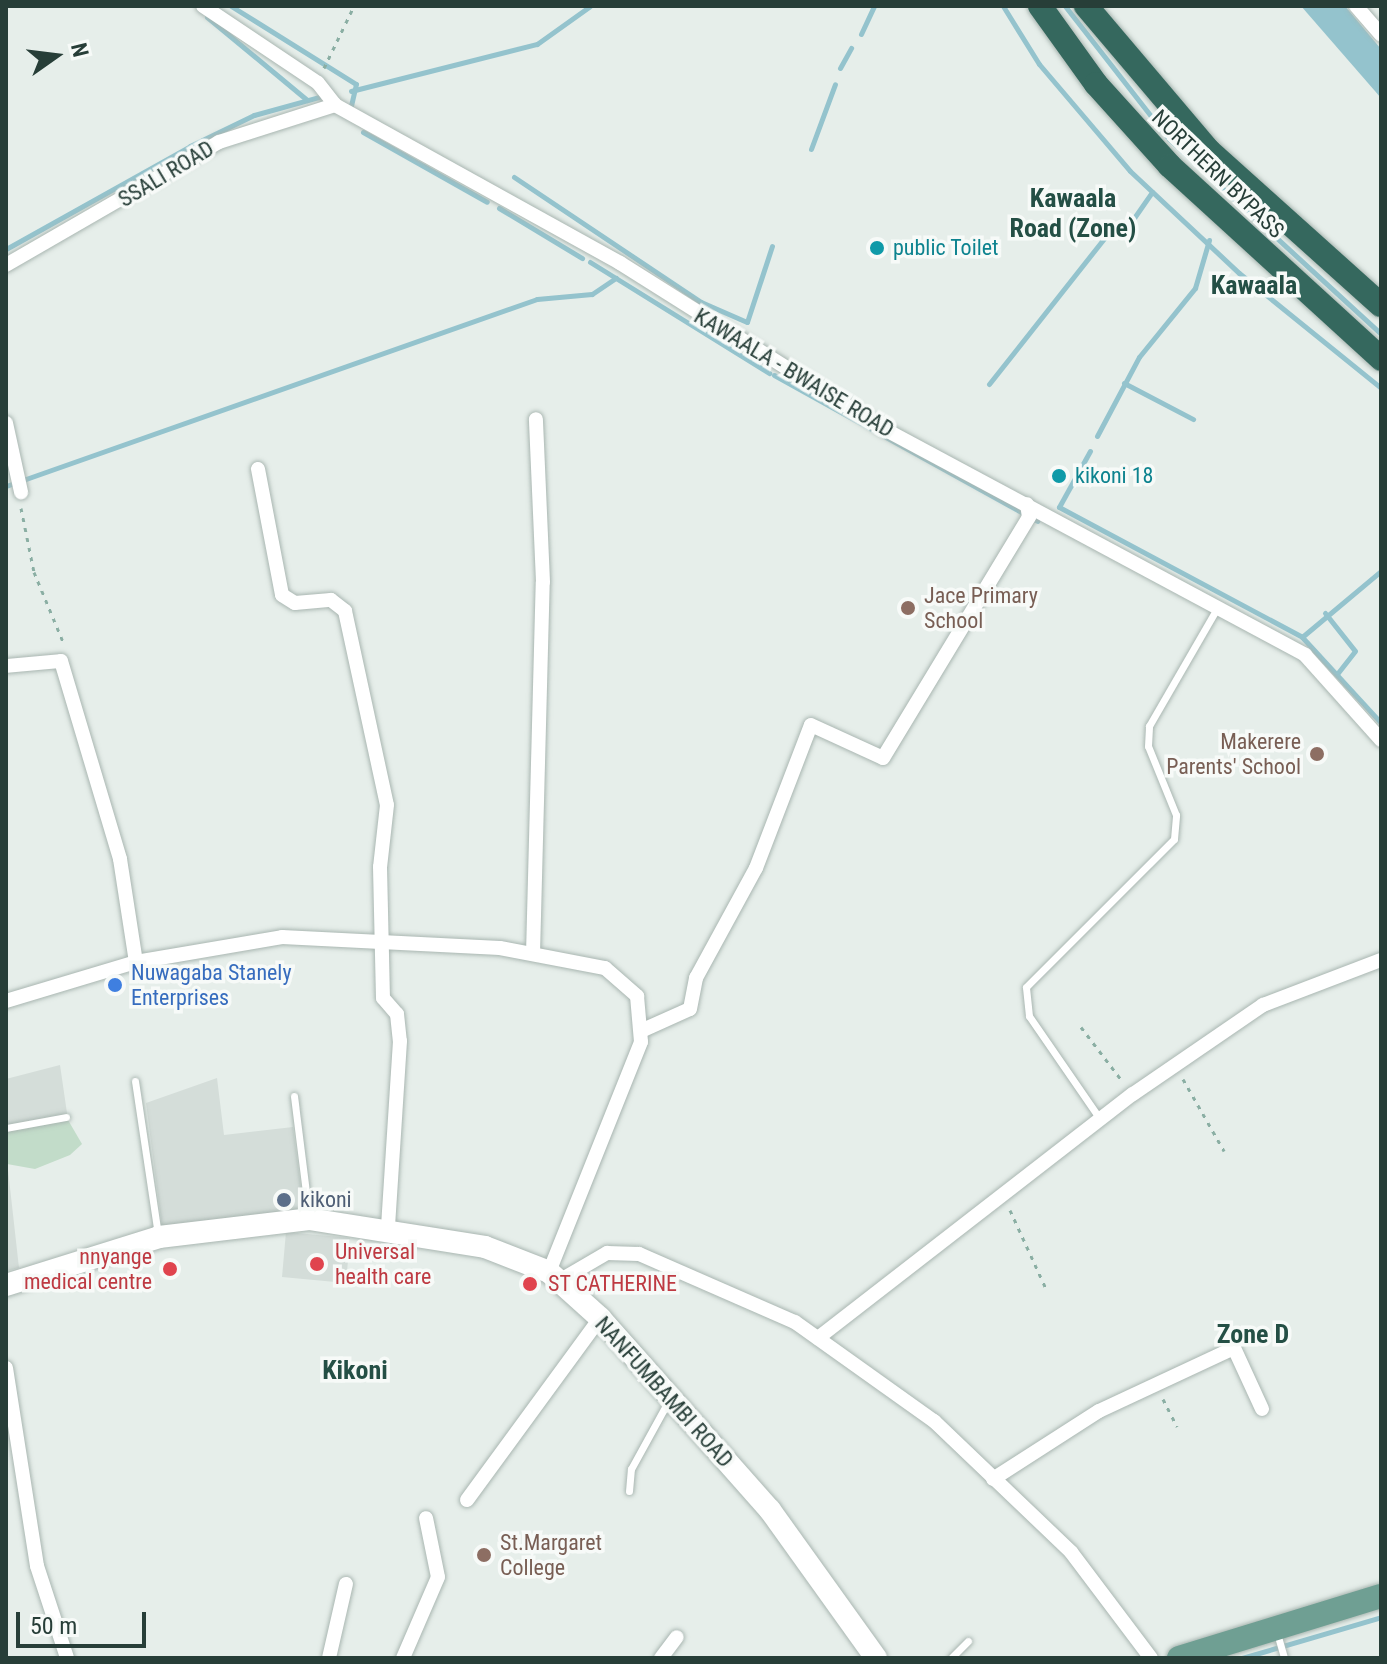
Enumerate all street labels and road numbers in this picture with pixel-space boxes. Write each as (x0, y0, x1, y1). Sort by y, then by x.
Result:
street label: NORTHERN BYPASS (1147, 104, 1289, 244)
street label: SSALI ROAD (114, 135, 218, 213)
street label: KAWAALA - BWAISE ROAD (689, 303, 899, 443)
street label: NANFUMBAMBI ROAD (589, 1311, 739, 1473)

